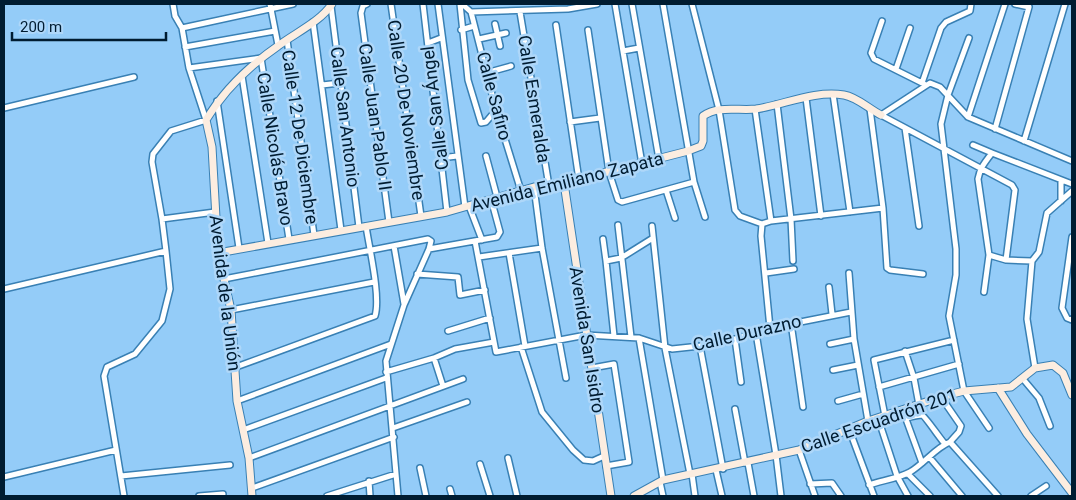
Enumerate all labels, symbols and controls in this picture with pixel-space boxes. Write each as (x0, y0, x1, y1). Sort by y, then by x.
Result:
scale bar (12, 10, 166, 42)
text: 200 m (20, 18, 62, 36)
street label: Calle 20 De Noviembre (383, 18, 430, 201)
street label: Calle Esmeralda (514, 34, 555, 164)
street label: Calle Juan Pablo II (355, 42, 396, 192)
street label: Calle San Antonio (326, 45, 365, 188)
street label: Calle San Ángel (416, 45, 453, 171)
street label: Calle 12 De Diciembre (278, 48, 323, 225)
street label: Calle Safiro (473, 49, 516, 143)
street label: Calle Nicolás Bravo (253, 71, 298, 227)
street label: Avenida Emiliano Zapata (468, 147, 665, 216)
street label: Avenida de la Unión (205, 214, 245, 372)
street label: Avenida San Isidro (566, 265, 609, 415)
street label: Calle Durazno (691, 310, 803, 355)
street label: Calle Escuadrón 201 (798, 384, 960, 457)

